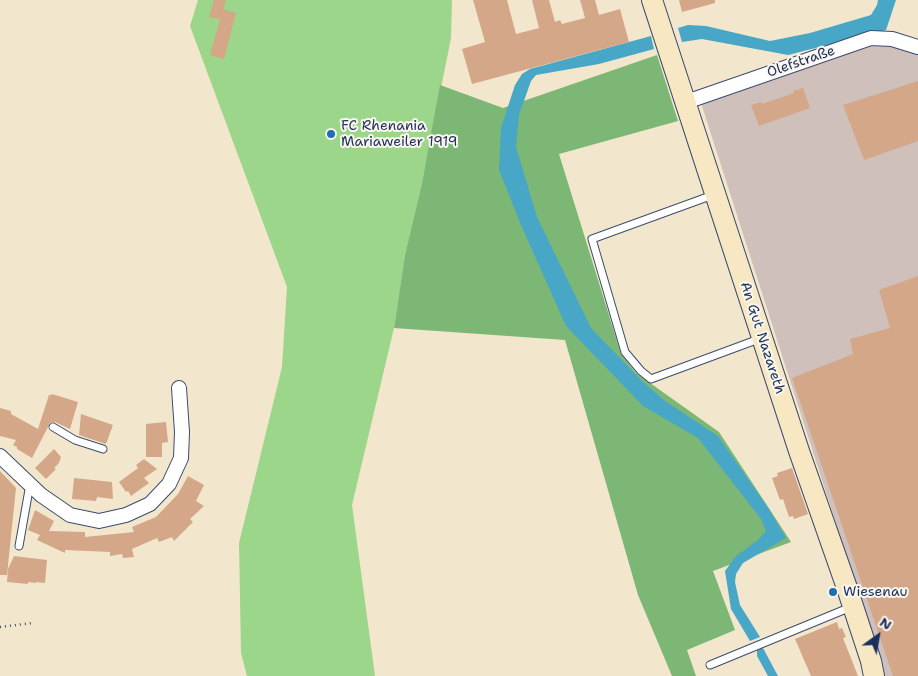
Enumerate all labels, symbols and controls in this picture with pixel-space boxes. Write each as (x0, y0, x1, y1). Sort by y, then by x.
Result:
street label: Olefstraße (765, 43, 837, 81)
place label: FC Rhenania Mariaweiler 1919 (341, 118, 458, 150)
marker: FC Rhenania Mariaweiler 1919 (325, 128, 337, 140)
street label: An Gut Nazareth (736, 280, 788, 396)
place label: Wiesenau (843, 584, 907, 600)
marker: Wiesenau (827, 586, 839, 598)
north arrow (853, 611, 903, 661)
text: N (876, 613, 895, 634)

